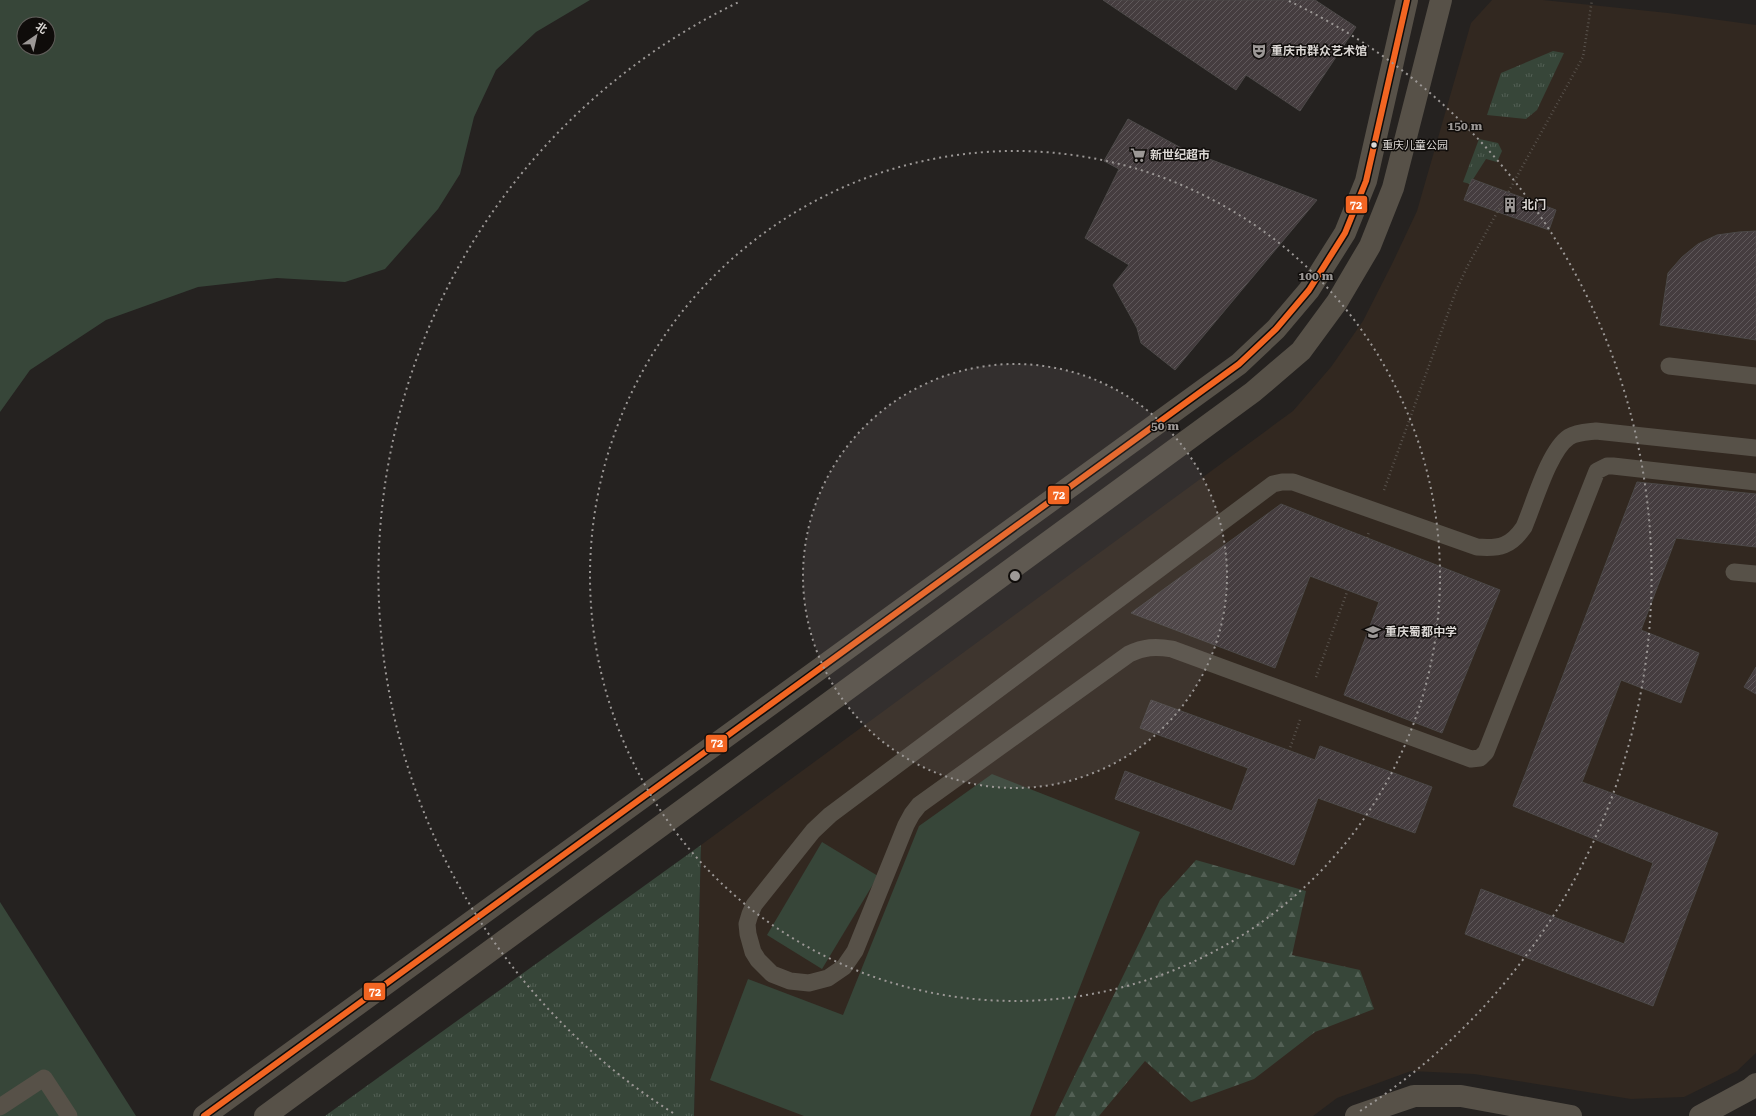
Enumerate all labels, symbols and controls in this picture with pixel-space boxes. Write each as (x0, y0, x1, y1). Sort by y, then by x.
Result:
north arrow (16, 16, 56, 56)
text: 北 (33, 20, 50, 37)
theatre icon: 重庆市群众艺术馆 (1250, 42, 1268, 60)
place label: 重庆市群众艺术馆 (1271, 44, 1367, 58)
text: 150 m (1448, 119, 1483, 133)
place label: 重庆儿童公园 (1382, 139, 1448, 152)
marker: 重庆儿童公园 (1369, 140, 1379, 150)
supermarket icon: 新世纪超市 (1129, 146, 1147, 164)
place label: 新世纪超市 (1150, 148, 1210, 162)
line badge: 72 (1345, 195, 1368, 214)
building icon: 北门 (1501, 196, 1519, 214)
place label: 北门 (1522, 198, 1546, 212)
text: 72 (1350, 199, 1362, 212)
text: 100 m (1299, 269, 1334, 283)
text: 50 m (1151, 419, 1179, 433)
line badge: 72 (1047, 485, 1070, 505)
text: 72 (1053, 489, 1065, 502)
centre of rings (1008, 569, 1022, 583)
school or university icon: 重庆蜀都中学 (1364, 623, 1382, 641)
place label: 重庆蜀都中学 (1385, 625, 1457, 639)
line badge: 72 (705, 734, 728, 753)
text: 72 (711, 737, 723, 750)
line badge: 72 (363, 982, 386, 1001)
text: 72 (369, 986, 381, 999)

